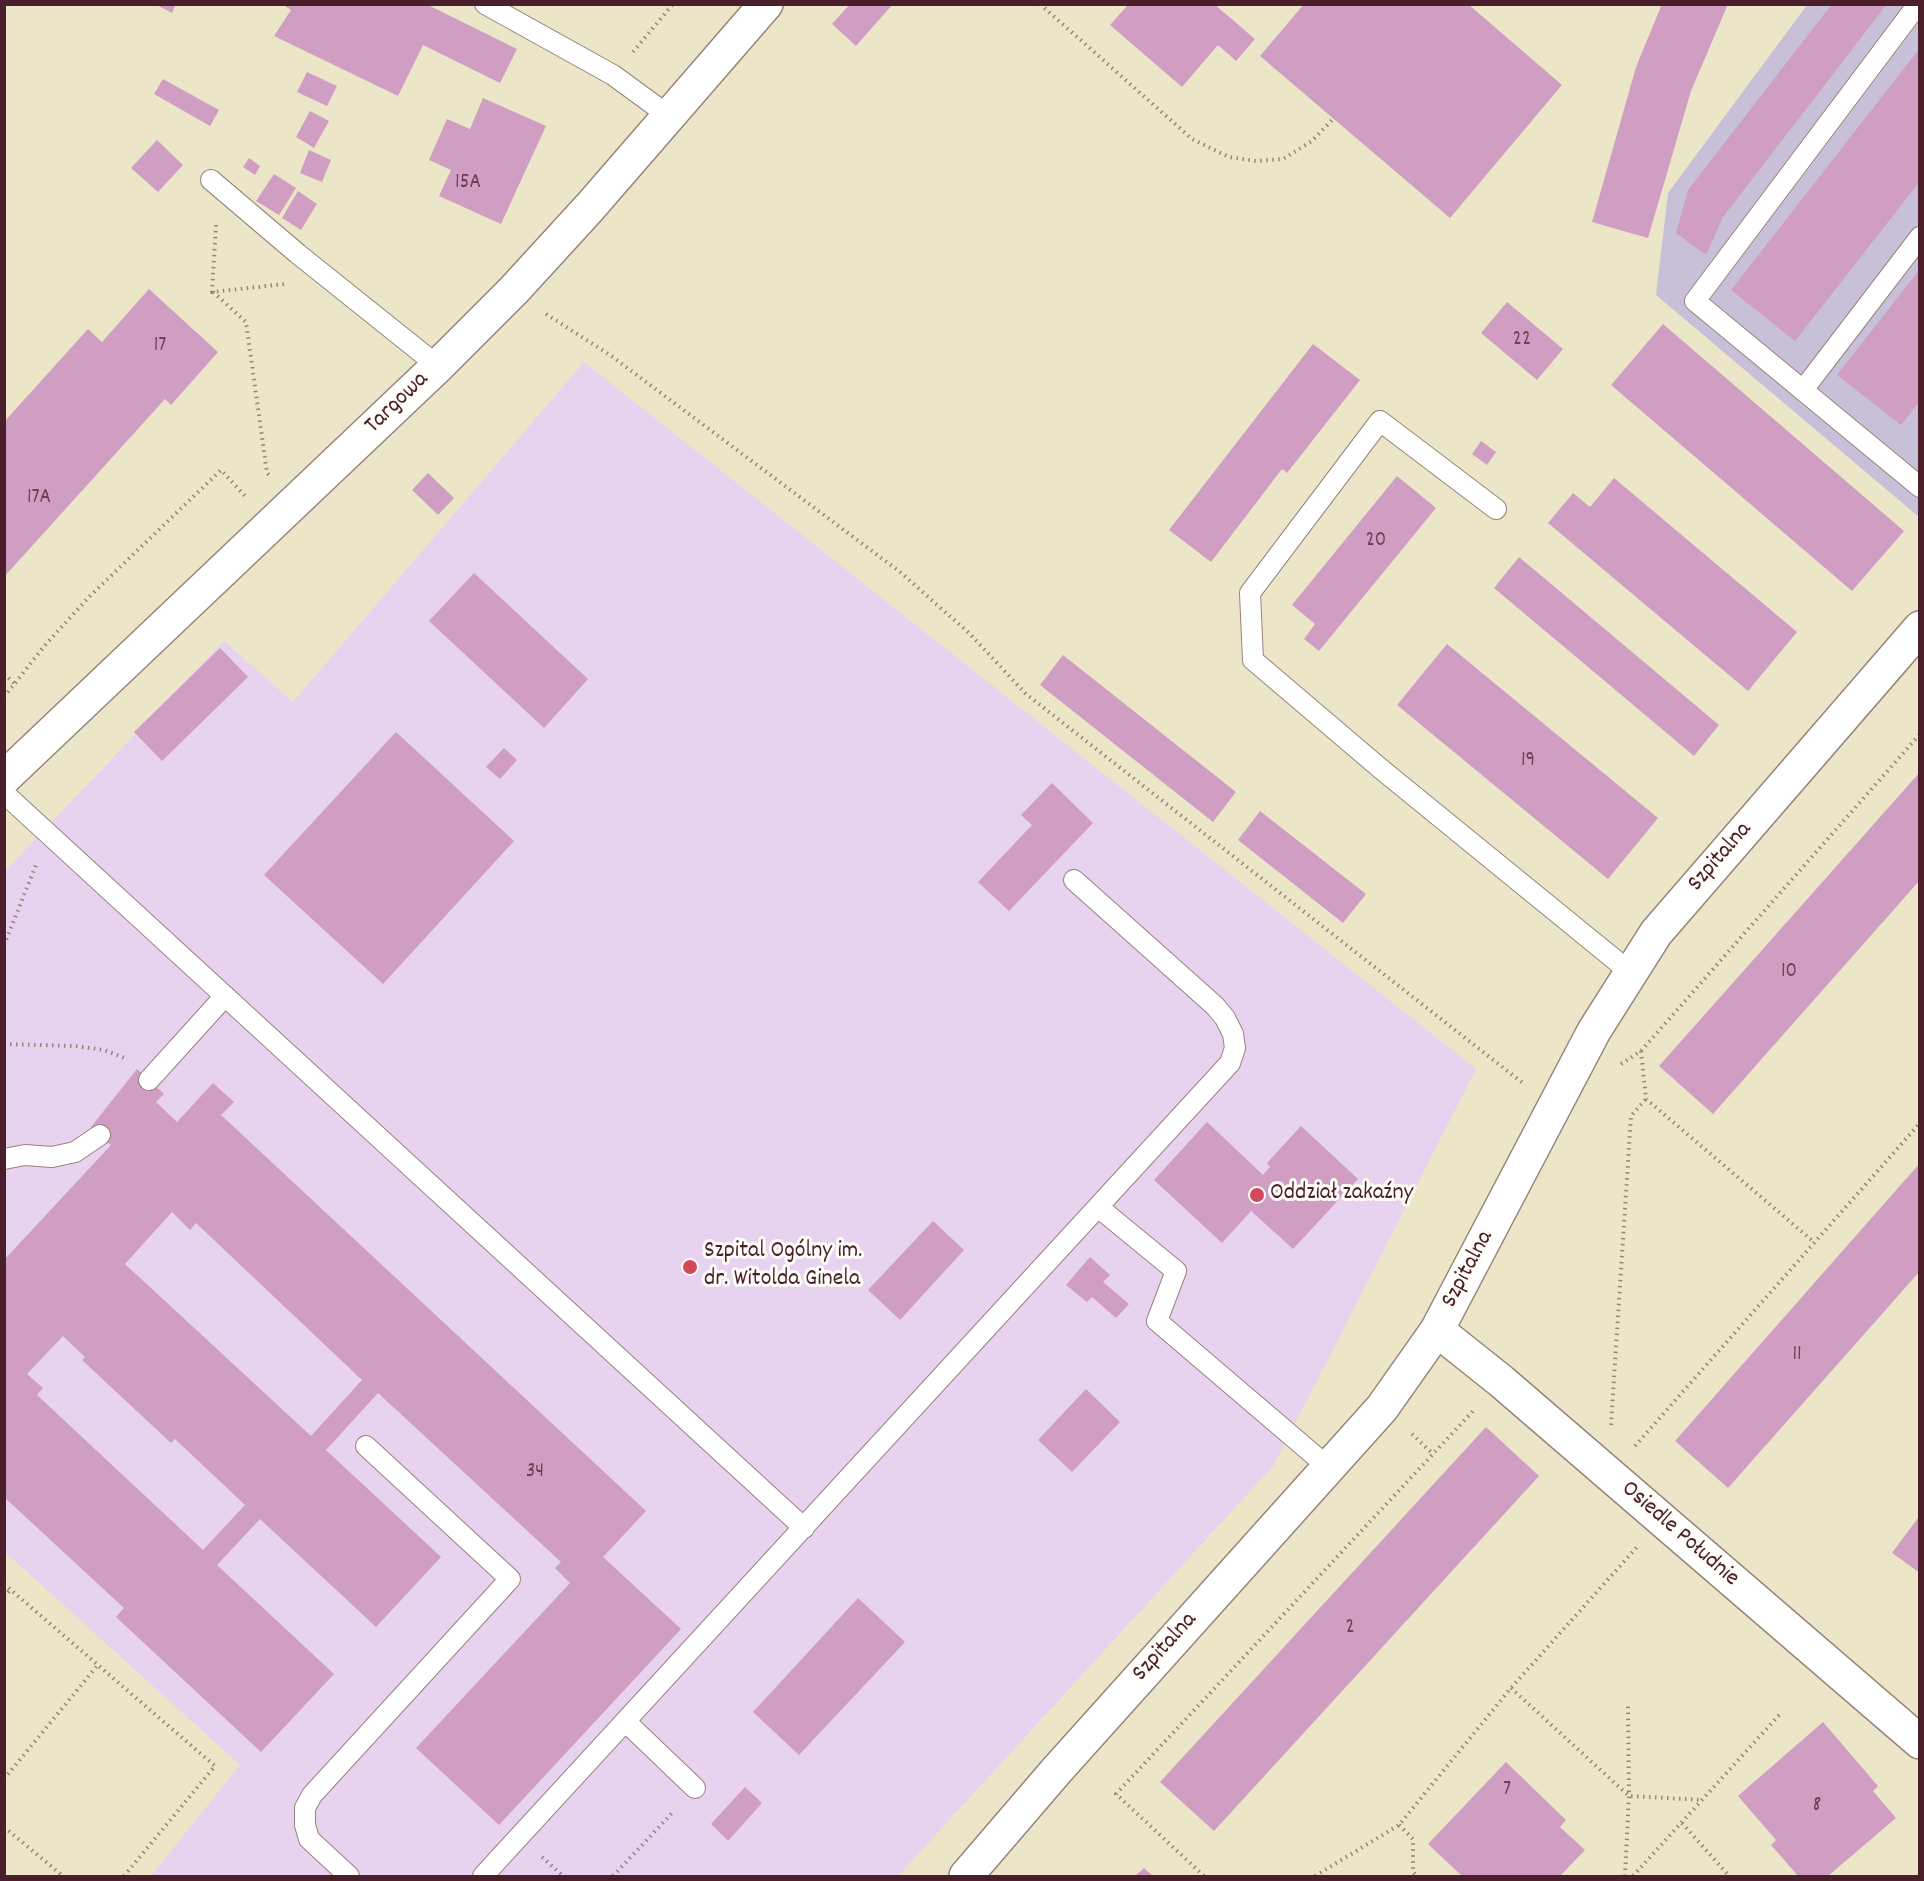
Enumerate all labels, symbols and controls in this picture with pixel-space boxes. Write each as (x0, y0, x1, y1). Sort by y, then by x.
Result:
house number: 15A (455, 171, 481, 197)
house number: 22 (1513, 328, 1531, 354)
house number: 17 (154, 334, 166, 360)
street label: Targowa (360, 367, 436, 441)
house number: 17A (27, 486, 51, 512)
house number: 20 (1366, 529, 1386, 555)
house number: 19 (1521, 749, 1535, 775)
street label: Szpitalna (1683, 817, 1759, 899)
house number: 10 (1781, 960, 1797, 986)
place label: Oddział zakaźny (1270, 1181, 1413, 1209)
marker: Oddział zakaźny (1248, 1186, 1266, 1204)
street label: Szpitalna (1437, 1226, 1501, 1314)
place label: Szpital Ogólny im. dr. Witolda Ginela (704, 1239, 862, 1295)
marker: Szpital Ogólny im. dr. Witolda Ginela (681, 1258, 699, 1276)
house number: 11 (1792, 1343, 1802, 1369)
house number: 34 (526, 1460, 544, 1486)
street label: Osiedle Południe (1614, 1476, 1744, 1594)
street label: Szpitalna (1127, 1607, 1205, 1689)
house number: 2 (1345, 1616, 1355, 1642)
house number: 7 (1503, 1778, 1511, 1804)
house number: 8 (1813, 1794, 1821, 1820)

